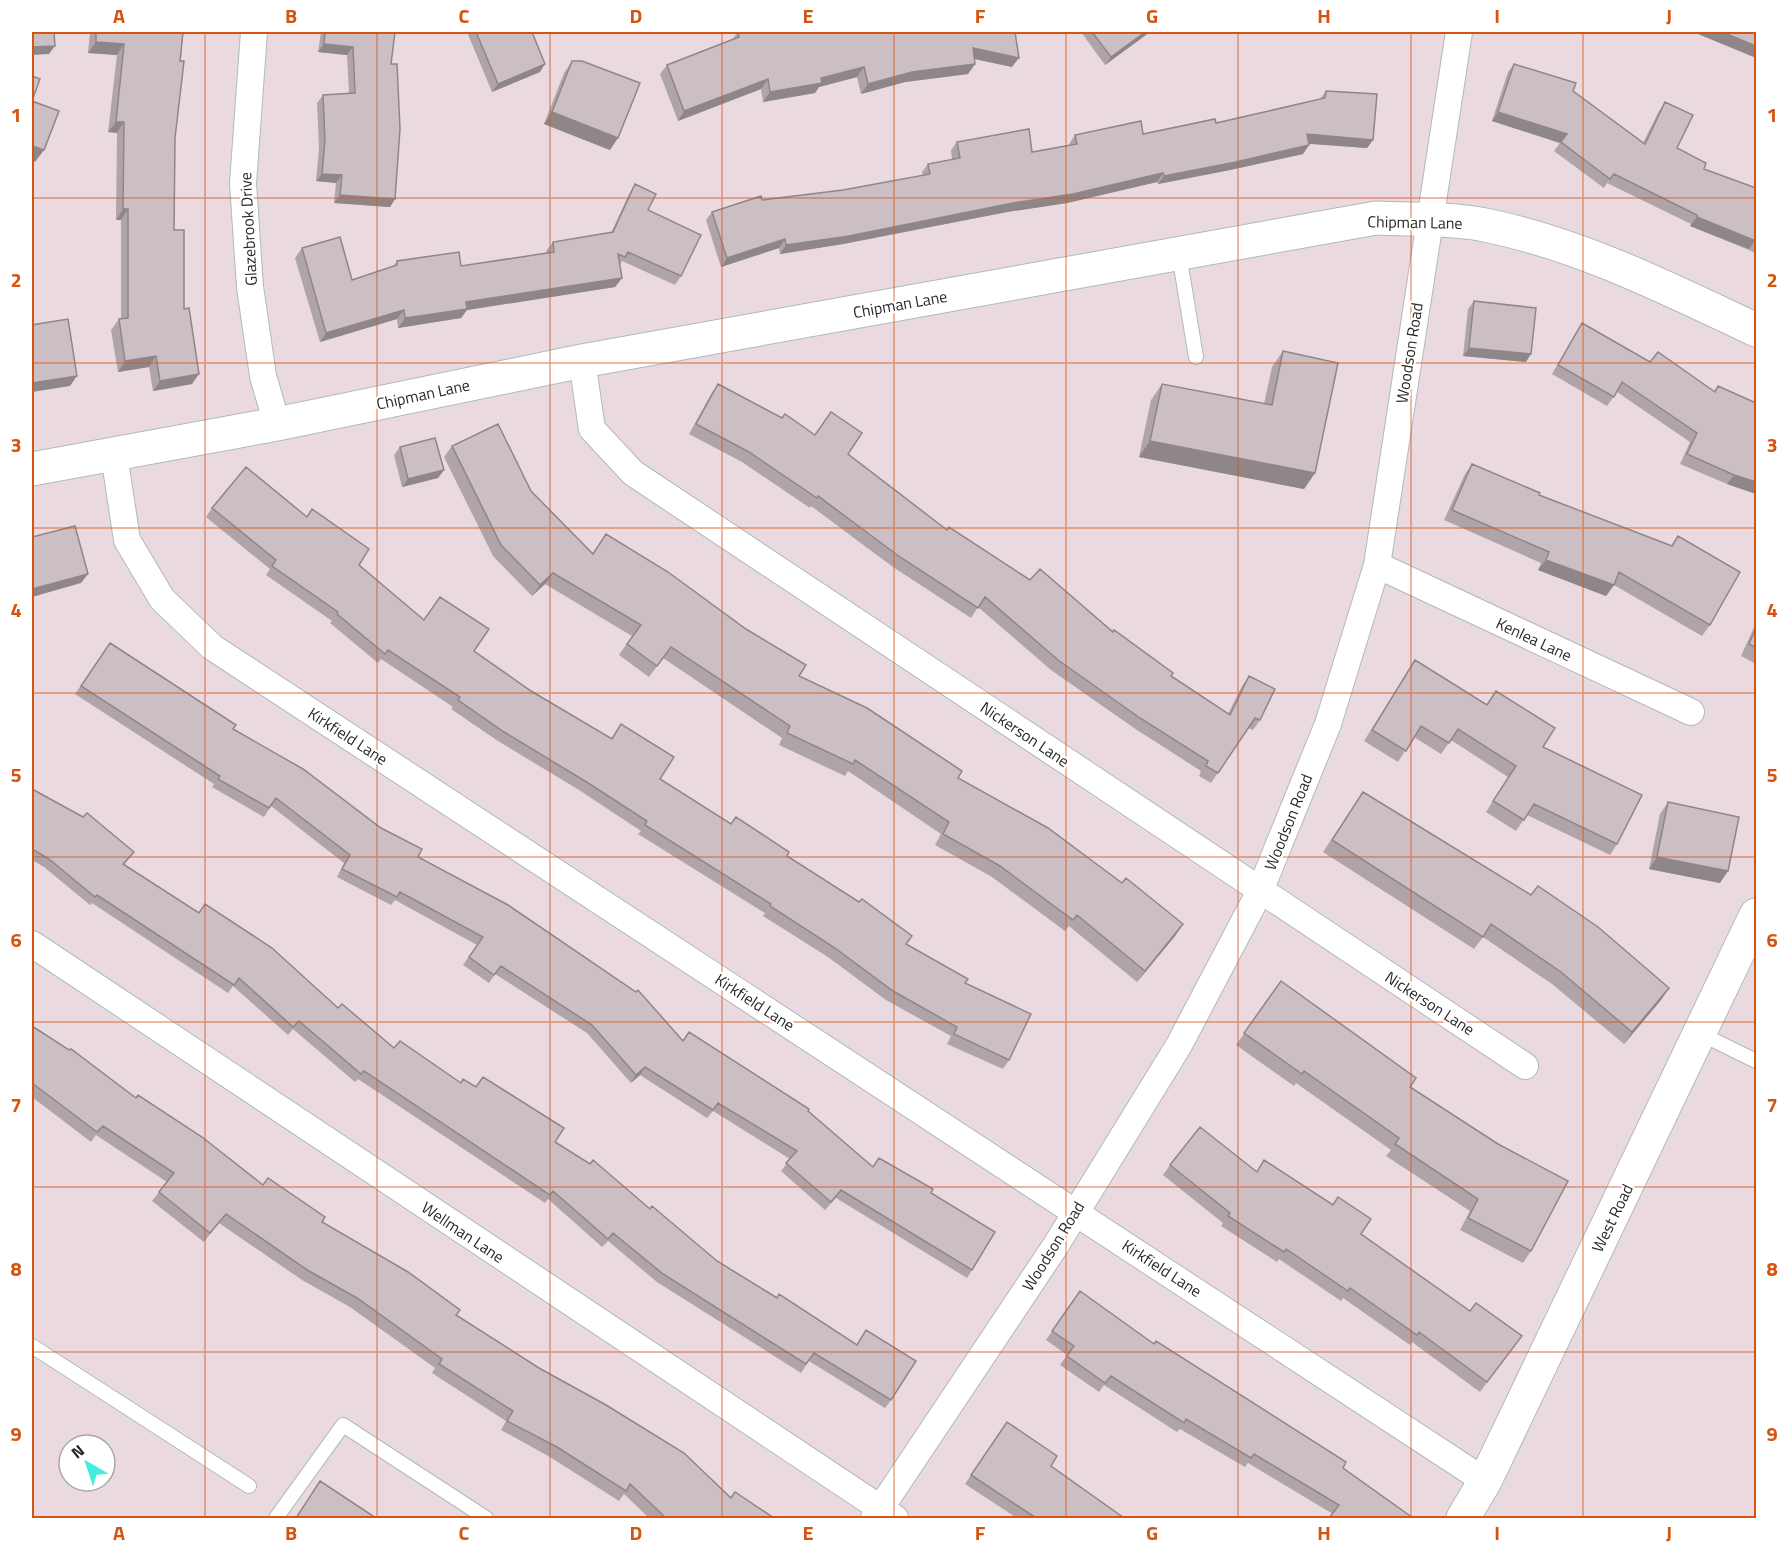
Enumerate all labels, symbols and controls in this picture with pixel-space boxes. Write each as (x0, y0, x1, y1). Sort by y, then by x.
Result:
text: A (113, 0, 125, 31)
text: B (285, 0, 297, 31)
text: C (459, 0, 470, 31)
text: D (630, 0, 642, 31)
text: E (802, 0, 814, 31)
text: F (975, 0, 986, 31)
text: G (1146, 0, 1158, 31)
text: H (1317, 0, 1331, 31)
text: I (1494, 0, 1500, 31)
text: J (1666, 0, 1672, 31)
text: 1 (10, 99, 22, 130)
text: 1 (1766, 99, 1778, 130)
street label: Glazebrook Drive (233, 172, 263, 286)
street label: Chipman Lane (1367, 209, 1463, 235)
text: 2 (10, 264, 22, 295)
text: 2 (1766, 264, 1778, 295)
street label: Chipman Lane (851, 284, 949, 324)
street label: Woodson Road (1389, 301, 1429, 405)
street label: Chipman Lane (374, 372, 472, 416)
text: 3 (10, 429, 22, 460)
text: 3 (1766, 429, 1778, 460)
text: 4 (10, 594, 22, 625)
text: 4 (1766, 594, 1778, 625)
street label: Kenlea Lane (1492, 611, 1576, 667)
street label: Nickerson Lane (976, 695, 1074, 773)
street label: Kirkfield Lane (303, 701, 393, 771)
text: 5 (10, 759, 22, 790)
text: 5 (1766, 759, 1778, 790)
street label: Woodson Road (1258, 770, 1318, 874)
text: 6 (10, 924, 22, 955)
text: 6 (1766, 924, 1778, 955)
street label: Nickerson Lane (1380, 965, 1480, 1041)
street label: Kirkfield Lane (710, 967, 800, 1037)
text: 7 (10, 1089, 22, 1120)
text: 7 (1766, 1089, 1778, 1120)
street label: West Road (1585, 1180, 1639, 1256)
street label: Wellman Lane (417, 1195, 509, 1269)
street label: Woodson Road (1016, 1196, 1090, 1296)
street label: Kirkfield Lane (1117, 1233, 1207, 1303)
text: 8 (10, 1253, 22, 1284)
text: 8 (1766, 1253, 1778, 1284)
text: 9 (10, 1418, 22, 1449)
text: 9 (1766, 1418, 1778, 1449)
north arrow (57, 1433, 117, 1493)
text: N (66, 1439, 89, 1464)
text: A (113, 1517, 125, 1548)
text: B (285, 1517, 297, 1548)
text: C (459, 1517, 470, 1548)
text: D (630, 1517, 642, 1548)
text: E (802, 1517, 814, 1548)
text: F (975, 1517, 986, 1548)
text: G (1146, 1517, 1158, 1548)
text: H (1317, 1517, 1331, 1548)
text: I (1494, 1517, 1500, 1548)
text: J (1666, 1517, 1672, 1548)

